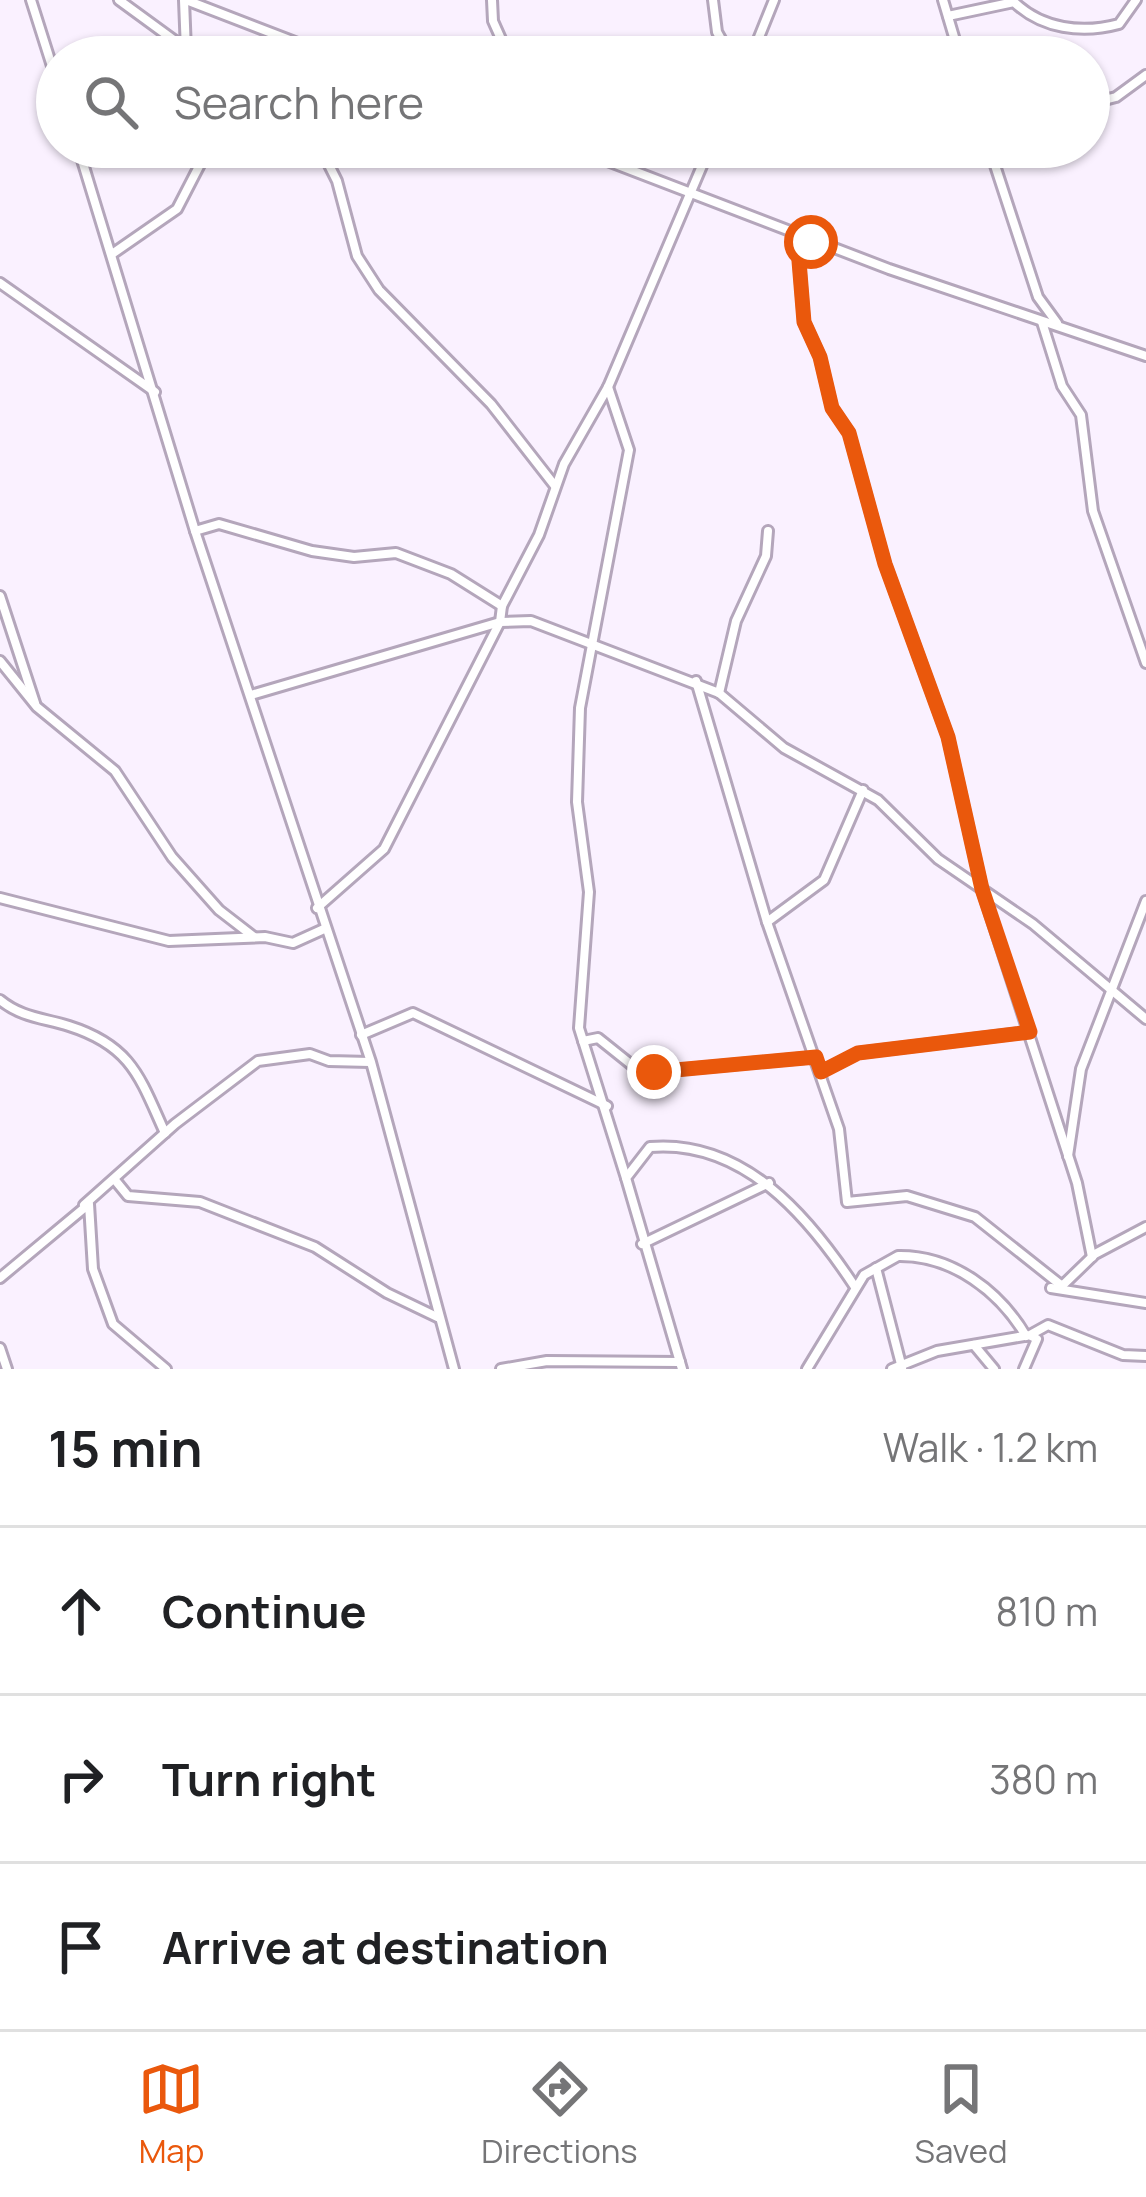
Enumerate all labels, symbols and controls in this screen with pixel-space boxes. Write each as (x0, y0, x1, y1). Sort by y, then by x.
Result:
search box (36, 36, 1110, 168)
icon: search (78, 69, 144, 135)
text: Search here (174, 71, 424, 133)
route start (784, 215, 838, 269)
route end (627, 1045, 681, 1099)
text: 15 min (48, 1413, 202, 1482)
text: Walk · 1.2 km (883, 1420, 1098, 1474)
icon: ahead (48, 1578, 114, 1644)
text: Continue (162, 1580, 367, 1642)
text: 810 m (995, 1584, 1098, 1638)
icon: right (48, 1746, 114, 1812)
text: Turn right (162, 1748, 376, 1810)
text: 380 m (989, 1752, 1098, 1806)
icon: arrive (48, 1914, 114, 1980)
text: Arrive at destination (162, 1916, 609, 1978)
tab: Map (138, 2056, 204, 2173)
tab: Directions (481, 2056, 638, 2173)
tab: Saved (915, 2056, 1008, 2173)

